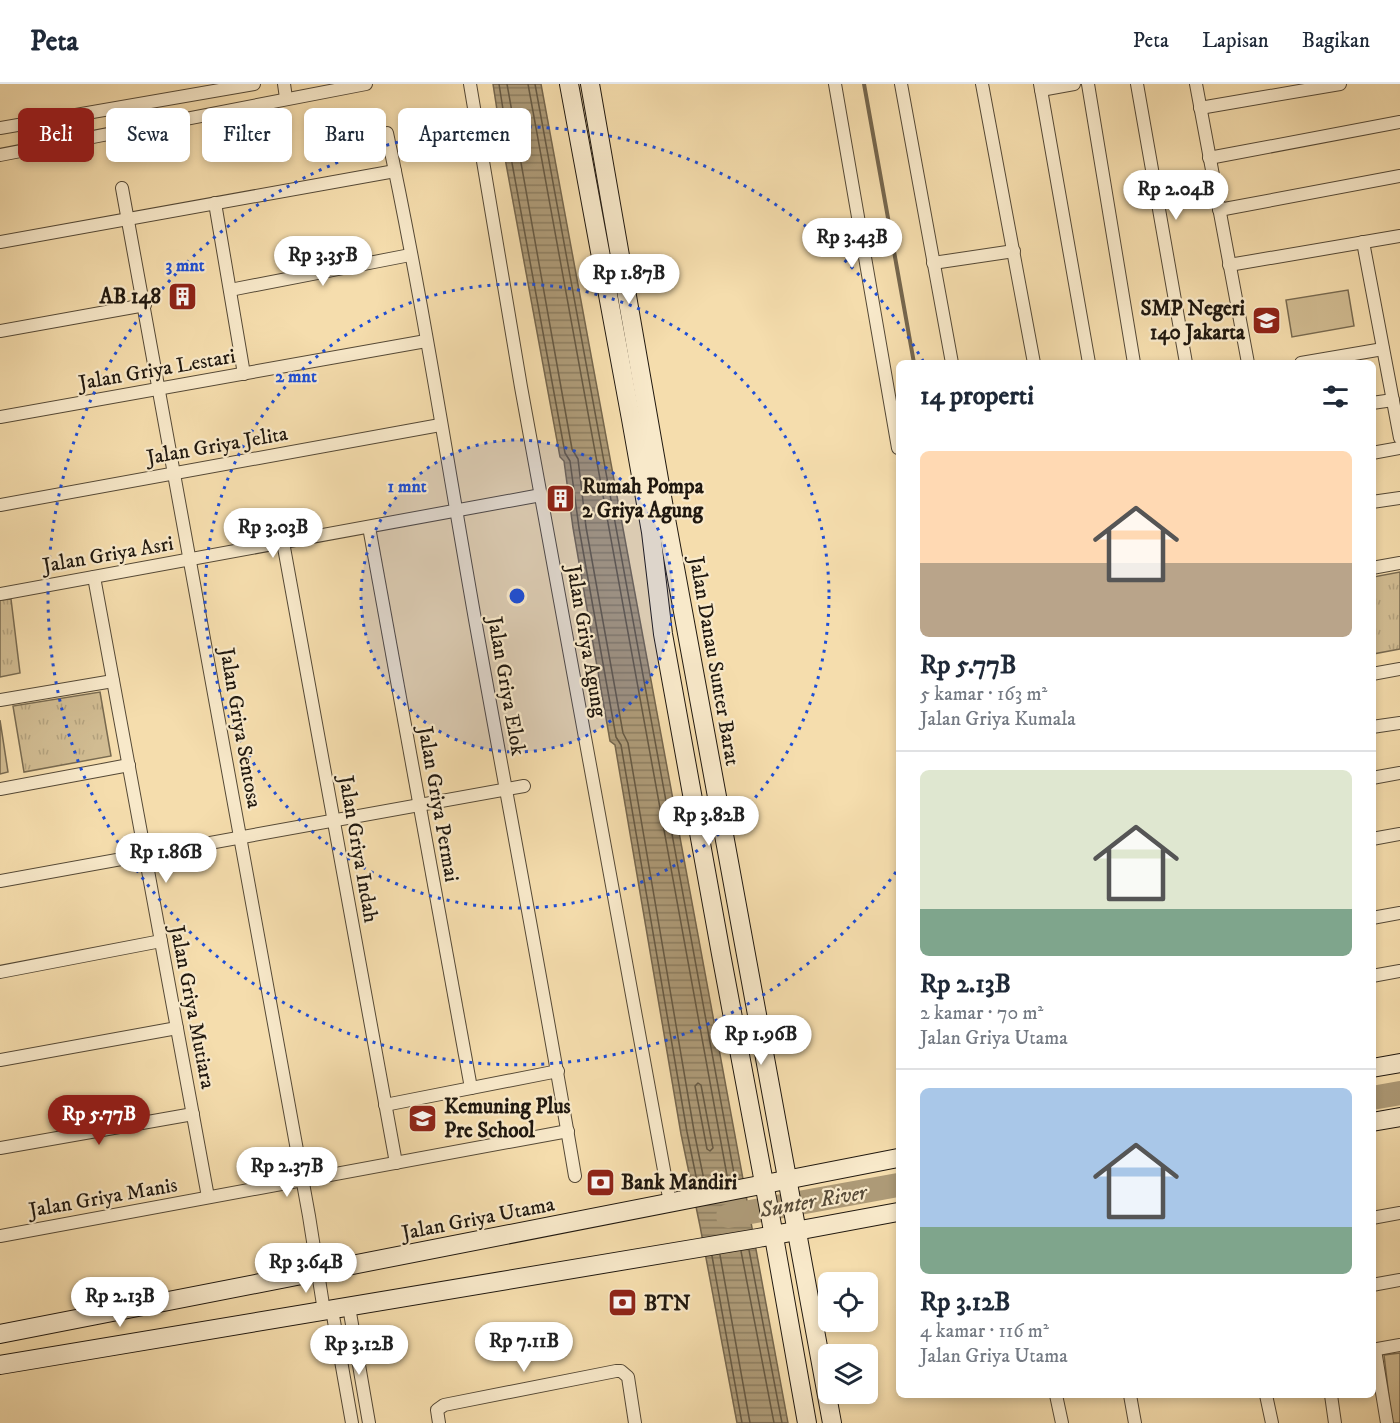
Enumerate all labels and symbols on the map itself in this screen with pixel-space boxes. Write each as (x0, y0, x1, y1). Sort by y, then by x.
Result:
pin: Rp 2.04B (1114, 170, 1238, 221)
pin: Rp 3.43B (790, 218, 914, 269)
pin: Rp 3.35B (261, 236, 385, 287)
pin: Rp 1.87B (567, 254, 691, 305)
text: 3 mnt (165, 255, 205, 277)
building icon: AB 148 (166, 280, 198, 312)
place label: AB 148 (99, 284, 161, 310)
place label: SMP Negeri 140 Jakarta (1140, 296, 1246, 346)
school or university icon: SMP Negeri 140 Jakarta (1250, 304, 1282, 336)
street label: Jalan Griya Lestari (75, 343, 238, 397)
text: 2 mnt (275, 366, 317, 388)
street label: Jalan Griya Jelita (143, 421, 290, 472)
place label: Rumah Pompa 2 Griya Agung (582, 474, 705, 524)
text: 1 mnt (387, 476, 427, 498)
building icon: Rumah Pompa 2 Griya Agung (545, 482, 577, 514)
pin: Rp 3.03B (211, 508, 335, 559)
street label: Jalan Griya Asri (39, 531, 176, 580)
street label: Jalan Danau Sunter Barat (682, 553, 745, 768)
street label: Jalan Griya Agung (560, 561, 612, 720)
centre of rings (507, 586, 527, 606)
street label: Jalan Griya Elok (481, 613, 531, 758)
street label: Jalan Griya Sentosa (213, 644, 267, 810)
street label: Jalan Griya Permai (411, 722, 464, 884)
street label: Jalan Griya Indah (332, 772, 384, 925)
pin: Rp 3.82B (647, 796, 771, 847)
pin: Rp 1.86B (104, 833, 228, 884)
street label: Jalan Griya Mutiara (163, 921, 221, 1091)
pin: Rp 1.96B (699, 1015, 823, 1066)
place label: Kemuning Plus Pre School (444, 1094, 571, 1144)
pin: Rp 5.77B (37, 1095, 161, 1146)
school or university icon: Kemuning Plus Pre School (407, 1102, 439, 1134)
pin: Rp 2.37B (225, 1147, 349, 1198)
bank icon: Bank Mandiri (584, 1166, 616, 1198)
place label: Bank Mandiri (621, 1170, 738, 1196)
street label: Jalan Griya Manis (25, 1172, 179, 1224)
water label: Sunter River (757, 1178, 871, 1224)
street label: Jalan Griya Utama (398, 1191, 557, 1247)
pin: Rp 3.64B (244, 1243, 368, 1294)
pin: Rp 2.13B (58, 1277, 182, 1328)
bank icon: BTN (607, 1287, 639, 1319)
place label: BTN (644, 1291, 690, 1317)
pin: Rp 7.11B (462, 1322, 586, 1373)
pin: Rp 3.12B (297, 1325, 421, 1376)

